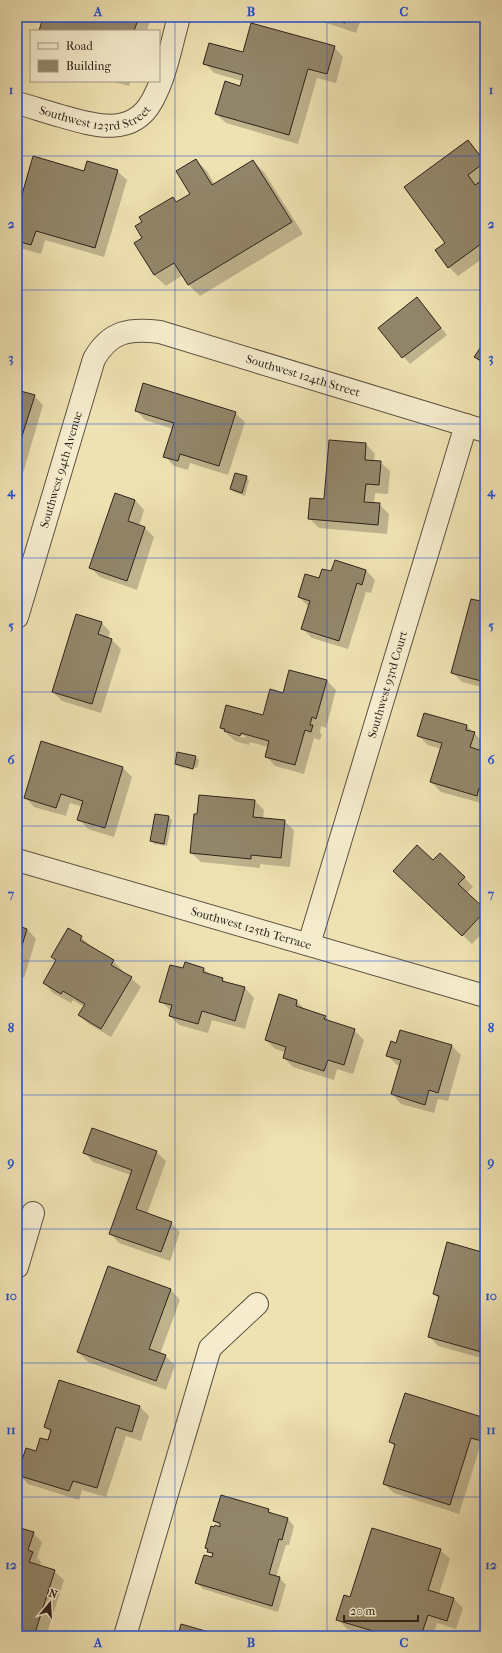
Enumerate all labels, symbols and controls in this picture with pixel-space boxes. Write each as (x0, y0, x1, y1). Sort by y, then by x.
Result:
text: A (93, 4, 103, 19)
text: B (247, 4, 256, 19)
text: C (400, 4, 409, 19)
legend (30, 30, 160, 82)
text: Road (66, 39, 93, 53)
text: Building (66, 59, 111, 73)
text: 1 (9, 82, 14, 97)
text: 1 (489, 82, 494, 97)
street label: Southwest 123rd Street (34, 95, 152, 115)
text: Southwest 123rd Street (38, 102, 154, 133)
text: 2 (8, 216, 15, 231)
text: 2 (488, 216, 495, 231)
text: 3 (8, 350, 14, 366)
text: 3 (488, 350, 494, 366)
street label: Southwest 124th Street (244, 352, 363, 400)
street label: Southwest 94th Avenue (37, 409, 85, 530)
text: 4 (6, 484, 16, 500)
text: 4 (486, 484, 496, 500)
text: 5 (8, 618, 14, 633)
text: 5 (488, 618, 494, 633)
street label: Southwest 93rd Court (365, 629, 410, 740)
text: 6 (7, 752, 15, 767)
text: 6 (487, 752, 495, 767)
text: 7 (7, 886, 15, 901)
text: 7 (487, 886, 495, 901)
street label: Southwest 125th Terrace (189, 904, 313, 952)
text: 8 (8, 1020, 15, 1035)
text: 8 (488, 1020, 495, 1035)
text: 9 (7, 1154, 15, 1170)
text: 9 (487, 1154, 495, 1170)
text: 10 (5, 1288, 17, 1303)
text: 10 (485, 1288, 497, 1303)
text: 11 (6, 1422, 16, 1437)
text: 11 (486, 1422, 496, 1437)
text: 12 (5, 1557, 17, 1572)
text: 12 (485, 1557, 497, 1572)
north arrow (30, 1583, 70, 1623)
text: N (47, 1586, 60, 1602)
scale bar (344, 1597, 418, 1623)
text: 20 m (350, 1604, 375, 1618)
text: A (93, 1635, 103, 1650)
text: B (247, 1635, 256, 1650)
text: C (400, 1635, 409, 1650)

